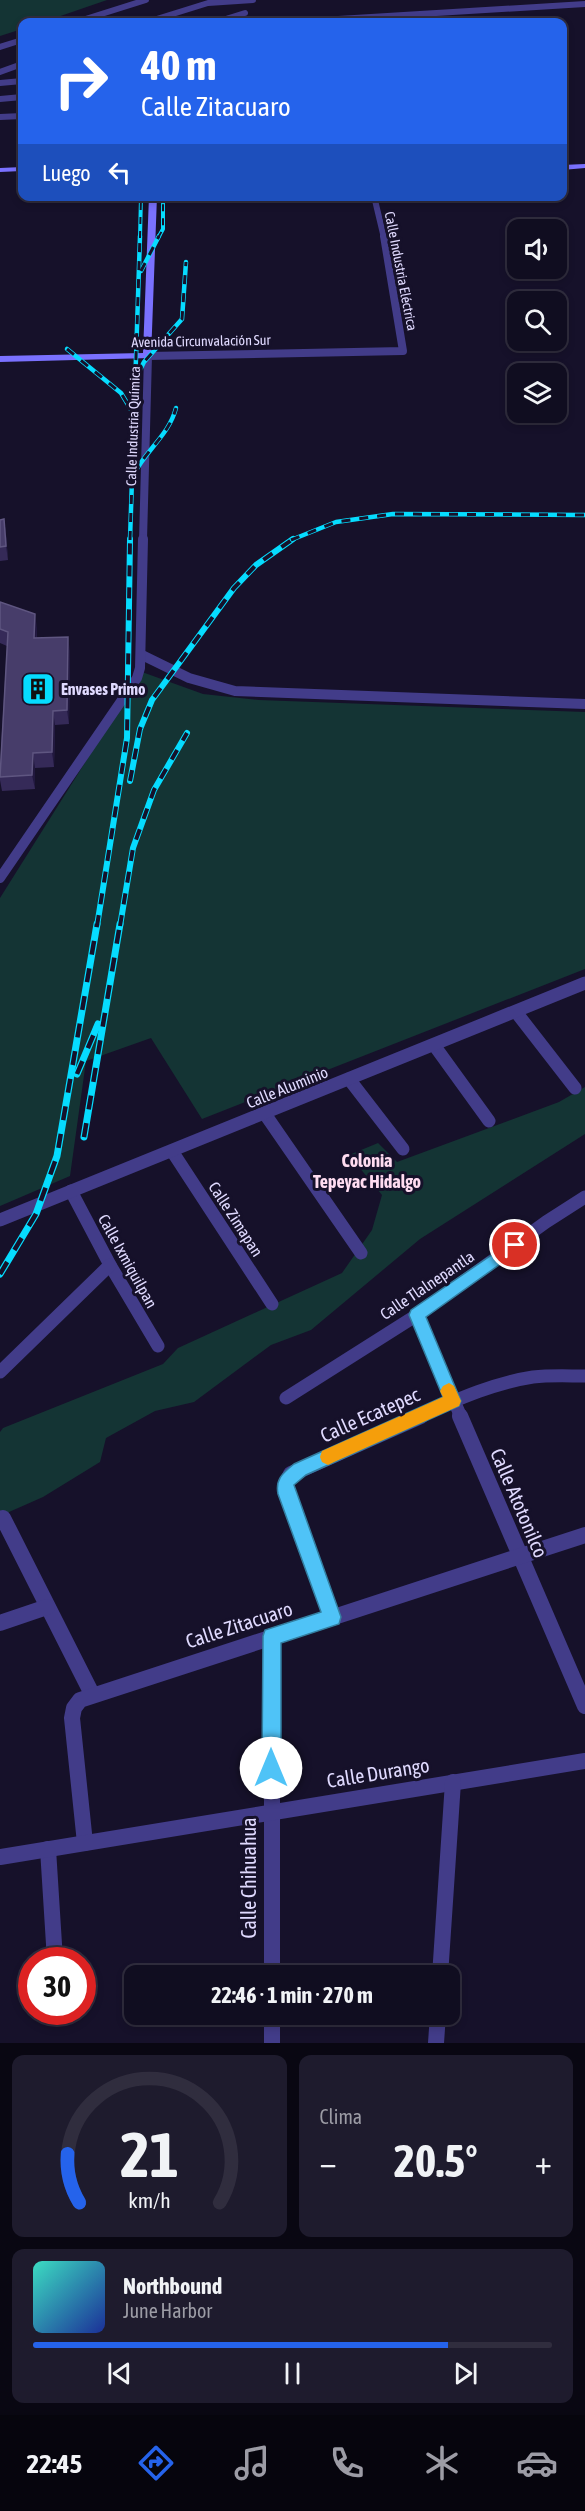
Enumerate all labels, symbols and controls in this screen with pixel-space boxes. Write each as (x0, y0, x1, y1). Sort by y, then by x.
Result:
text: 40 m (141, 41, 216, 89)
icon: right (42, 42, 120, 120)
text: Calle Zitacuaro (141, 91, 291, 122)
icon: left (103, 156, 136, 189)
text: Luego (42, 160, 91, 186)
street label: Calle Industria Eléctrica (382, 210, 420, 332)
map controls (507, 219, 567, 423)
button: sound (507, 219, 567, 279)
button: search (507, 291, 567, 351)
street label: Avenida Circunvalación Sur (131, 332, 272, 350)
button: layers (507, 363, 567, 423)
street label: Calle Industria Química (123, 366, 143, 486)
building icon: Envases Primo (20, 671, 56, 707)
place label: Envases Primo (61, 680, 146, 698)
street label: Calle Aluminio (244, 1062, 330, 1112)
district label: Colonia Tepeyac Hidalgo (313, 1150, 421, 1192)
street label: Calle Zimapan (204, 1178, 267, 1260)
street label: Calle Ixmiquilpan (94, 1211, 161, 1311)
pin (489, 1219, 540, 1270)
icon: arrive (498, 1228, 531, 1261)
street label: Calle Tlalnepantla (377, 1247, 478, 1324)
street label: Calle Ecatepec (317, 1382, 424, 1447)
street label: Calle Atotonilco (486, 1445, 553, 1561)
street label: Calle Zitacuaro (183, 1596, 295, 1653)
position arrow (239, 1736, 303, 1800)
street label: Calle Durango (325, 1753, 431, 1792)
street label: Calle Chihuahua (237, 1817, 260, 1939)
speed limit sign: 30 (18, 1947, 96, 2025)
text: 22:46 · 1 min · 270 m (211, 1982, 373, 2008)
text: Clima (320, 2105, 362, 2128)
text: 21 (120, 2119, 179, 2190)
text: 20.5° (394, 2135, 478, 2187)
text: − (320, 2143, 337, 2181)
text: + (535, 2143, 552, 2181)
text: km/h (128, 2188, 171, 2213)
text: Northbound (123, 2273, 222, 2299)
text: June Harbor (123, 2299, 212, 2322)
icon: previous (103, 2357, 136, 2390)
icon: pause (276, 2357, 309, 2390)
icon: next (449, 2357, 482, 2390)
icon: directions (135, 2442, 177, 2484)
icon: music (231, 2442, 273, 2484)
icon: phone (326, 2442, 368, 2484)
icon: climate (421, 2442, 463, 2484)
icon: car (516, 2442, 558, 2484)
text: 22:45 (27, 2448, 82, 2479)

